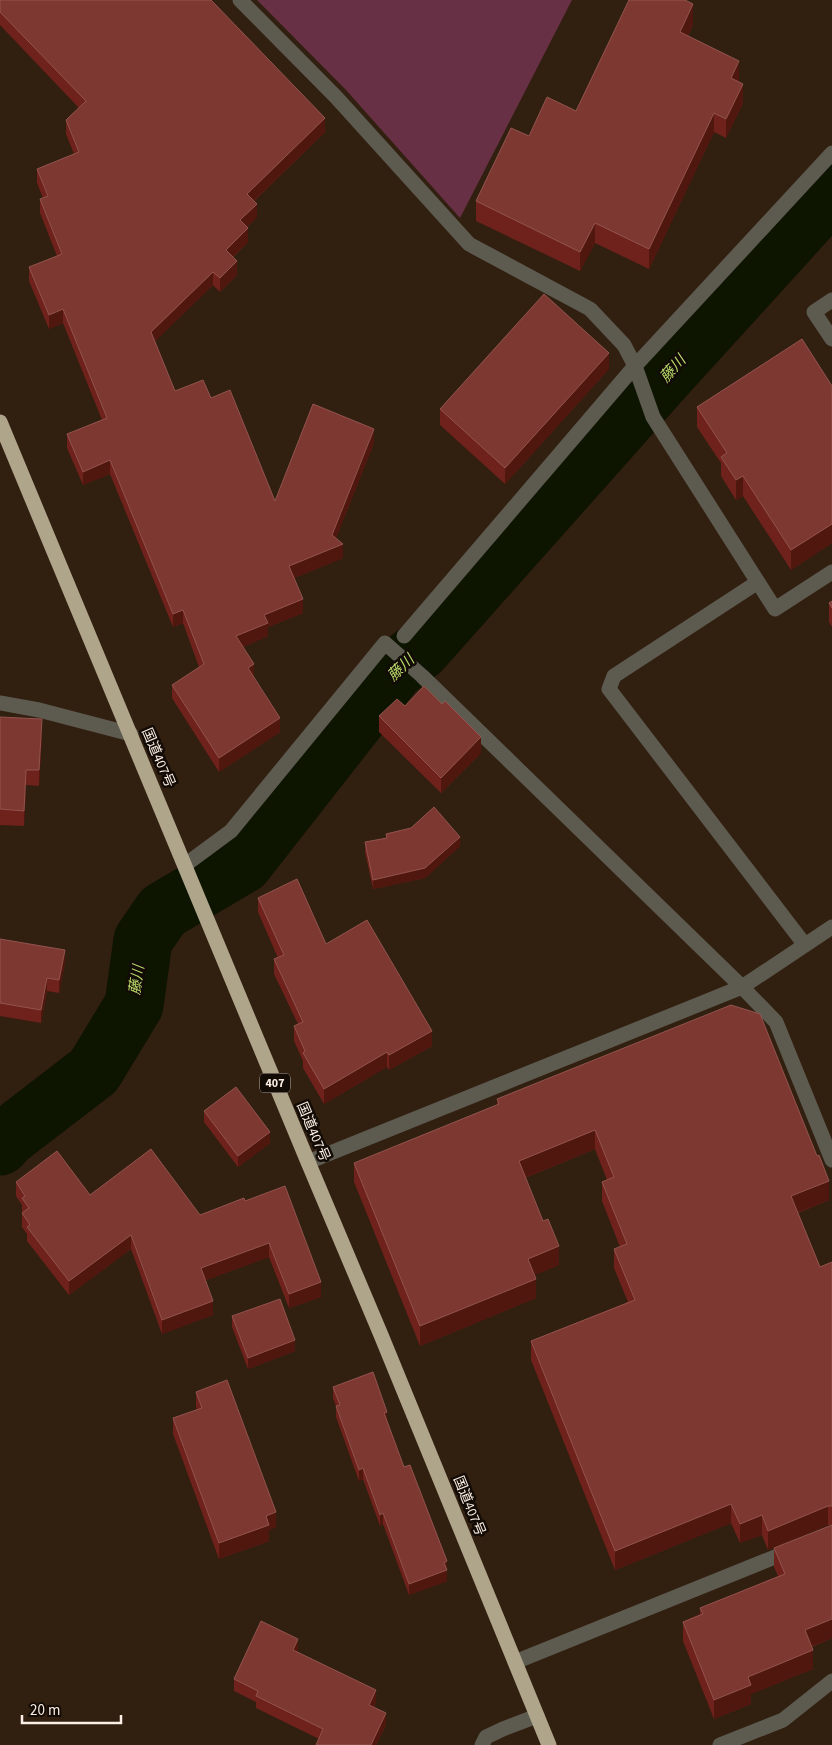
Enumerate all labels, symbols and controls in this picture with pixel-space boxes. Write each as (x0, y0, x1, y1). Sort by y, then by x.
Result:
water label: 藤川 (655, 349, 692, 387)
water label: 藤川 (383, 649, 421, 686)
street label: 国道407号 (137, 725, 179, 791)
water label: 藤川 (125, 962, 150, 996)
road number: 407 (260, 1074, 290, 1092)
street label: 国道407号 (292, 1099, 334, 1165)
street label: 国道407号 (448, 1473, 490, 1539)
scale bar (22, 1692, 121, 1724)
text: 20 m (30, 1700, 60, 1721)

